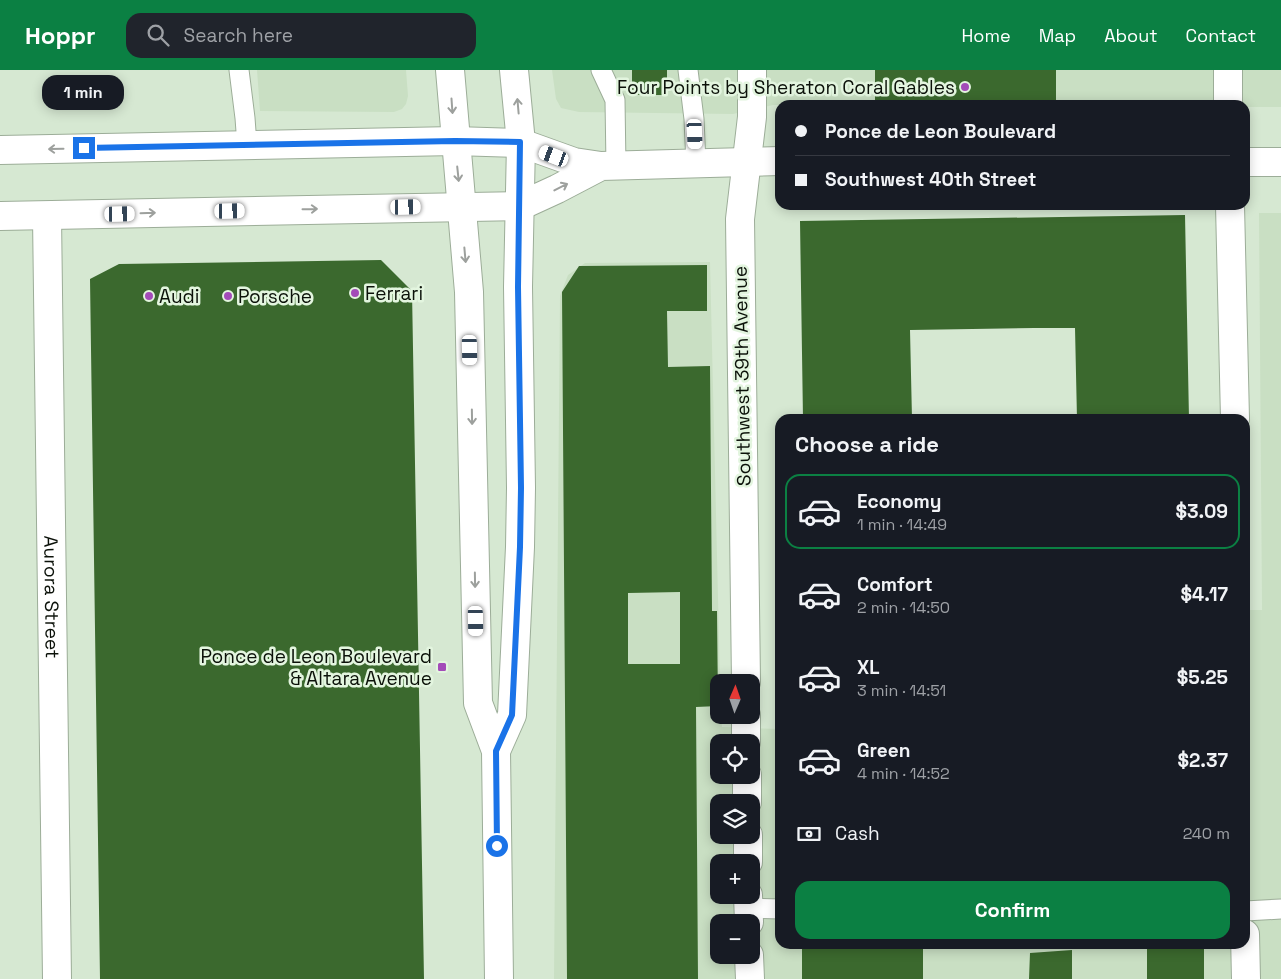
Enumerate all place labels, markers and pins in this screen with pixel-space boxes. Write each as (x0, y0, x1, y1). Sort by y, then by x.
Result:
place label: Four Points by Sheraton Coral Gables (617, 75, 955, 100)
marker: Four Points by Sheraton Coral Gables (959, 81, 971, 93)
place label: Ferrari (365, 281, 423, 306)
place label: Audi (159, 284, 200, 309)
place label: Porsche (238, 284, 312, 309)
marker: Ferrari (349, 287, 361, 299)
marker: Audi (143, 290, 155, 302)
marker: Porsche (222, 290, 234, 302)
place label: Ponce de Leon Boulevard & Altara Avenue (200, 644, 432, 691)
marker: Ponce de Leon Boulevard & Altara Avenue (436, 661, 448, 673)

